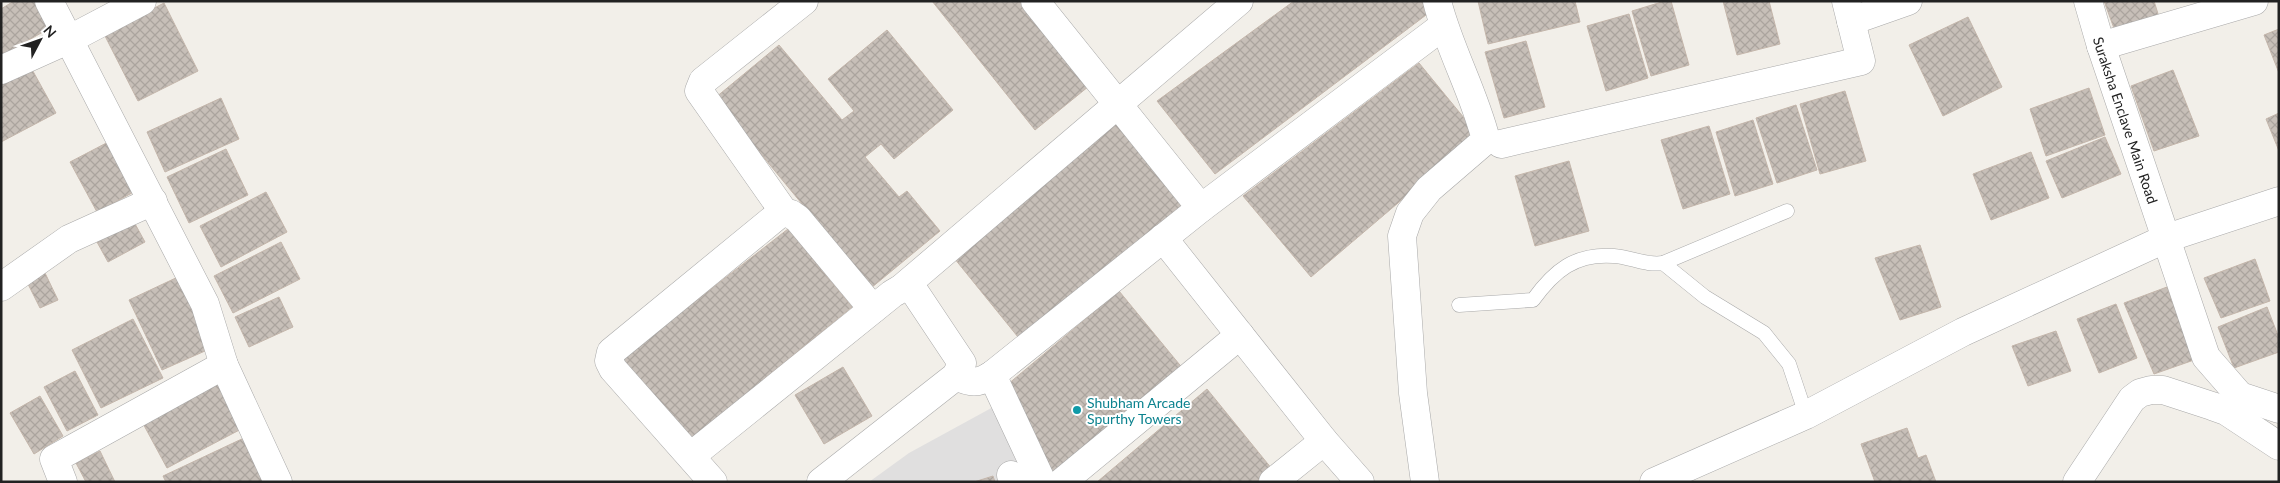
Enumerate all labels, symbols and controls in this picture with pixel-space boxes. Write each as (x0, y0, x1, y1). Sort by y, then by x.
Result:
north arrow (15, 15, 65, 65)
text: N (40, 21, 60, 41)
street label: Suraksha Enclave Main Road (2090, 35, 2162, 206)
place label: Shubham Arcade Spurthy Towers (1087, 394, 1190, 427)
marker: Shubham Arcade Spurthy Towers (1071, 404, 1083, 416)

